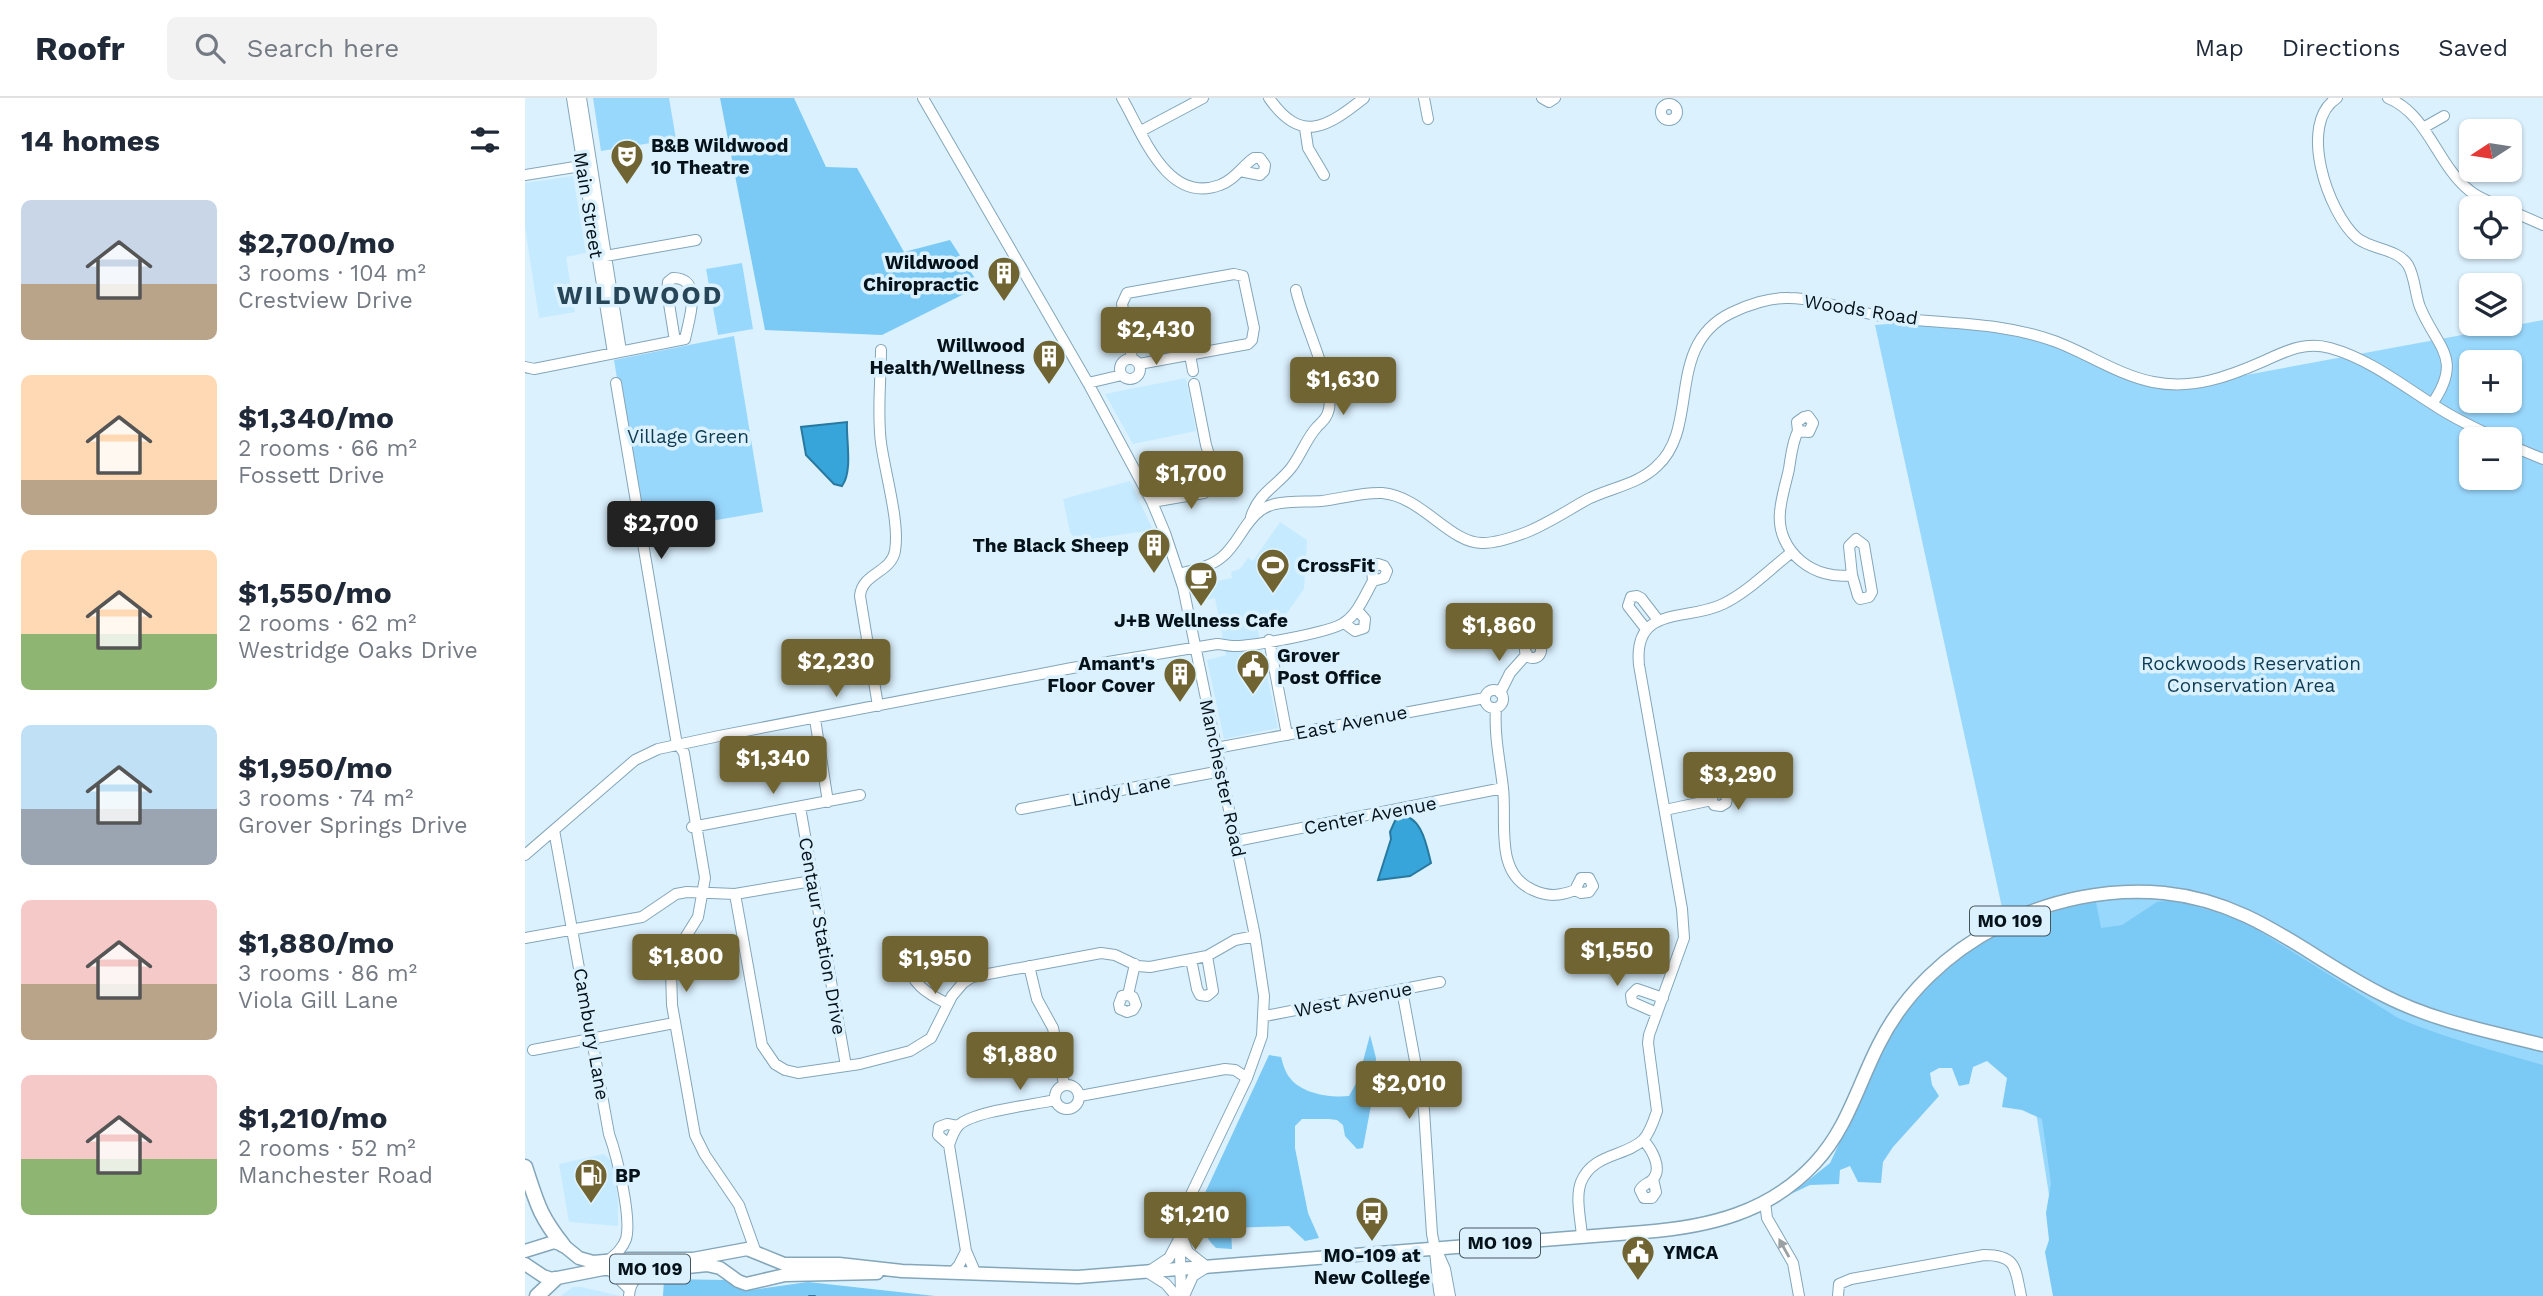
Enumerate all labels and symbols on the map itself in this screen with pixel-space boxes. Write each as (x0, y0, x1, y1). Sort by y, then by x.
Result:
north arrow (2459, 119, 2522, 182)
place label: B&B Wildwood 10 Theatre (651, 134, 789, 179)
theatre icon: B&B Wildwood 10 Theatre (608, 137, 646, 186)
street label: Main Street (569, 150, 608, 260)
place label: Wildwood Chiropractic (863, 251, 979, 296)
building icon: Wildwood Chiropractic (985, 254, 1023, 303)
district label: WILDWOOD (557, 280, 723, 310)
street label: Woods Road (1802, 289, 1920, 330)
pin: $2,430 (1099, 308, 1213, 367)
place label: Willwood Health/Wellness (869, 334, 1025, 379)
building icon: Willwood Health/Wellness (1030, 337, 1068, 386)
pin: $1,630 (1286, 358, 1400, 417)
park label: Village Green (627, 425, 749, 448)
pin: $1,700 (1134, 452, 1248, 511)
pin: $2,700 (604, 502, 718, 561)
building icon: The Black Sheep (1135, 526, 1173, 575)
place label: The Black Sheep (973, 534, 1129, 557)
sports icon: CrossFit (1254, 546, 1292, 595)
place label: CrossFit (1297, 554, 1376, 577)
cafe icon: J+B Wellness Cafe (1182, 559, 1220, 608)
pin: $1,860 (1442, 603, 1556, 663)
place label: J+B Wellness Cafe (1114, 609, 1288, 632)
pin: $2,230 (779, 640, 893, 699)
place label: Grover Post Office (1277, 644, 1381, 689)
public building icon: Grover Post Office (1234, 647, 1272, 696)
place label: Amant's Floor Cover (1047, 652, 1156, 697)
park label: Rockwoods Reservation Conservation Area (2141, 652, 2361, 697)
building icon: Amant's Floor Cover (1161, 655, 1199, 704)
street label: Manchester Road (1195, 697, 1251, 859)
street label: East Avenue (1293, 700, 1409, 745)
pin: $1,340 (716, 736, 830, 796)
pin: $3,290 (1681, 752, 1795, 812)
street label: Lindy Lane (1069, 770, 1173, 811)
street label: Center Avenue (1302, 791, 1438, 840)
street label: Centaur Station Drive (794, 835, 851, 1037)
road number: MO 109 (1970, 906, 2050, 936)
pin: $1,550 (1560, 928, 1674, 988)
pin: $1,800 (629, 934, 743, 994)
pin: $1,950 (878, 936, 992, 996)
street label: Cambury Lane (569, 966, 614, 1102)
street label: West Avenue (1292, 977, 1414, 1022)
pin: $1,880 (963, 1032, 1077, 1092)
pin: $2,010 (1352, 1062, 1466, 1121)
fuel station icon: BP (572, 1156, 610, 1205)
place label: BP (615, 1164, 641, 1187)
pin: $1,210 (1138, 1192, 1252, 1252)
bus stop icon: MO-109 at New College (1353, 1194, 1391, 1243)
road number: MO 109 (1460, 1228, 1540, 1258)
public building icon: YMCA (1619, 1233, 1657, 1282)
one-way arrow (1779, 1238, 1790, 1258)
place label: YMCA (1663, 1241, 1719, 1264)
place label: MO-109 at New College (1314, 1244, 1430, 1289)
road number: MO 109 (610, 1254, 690, 1284)

